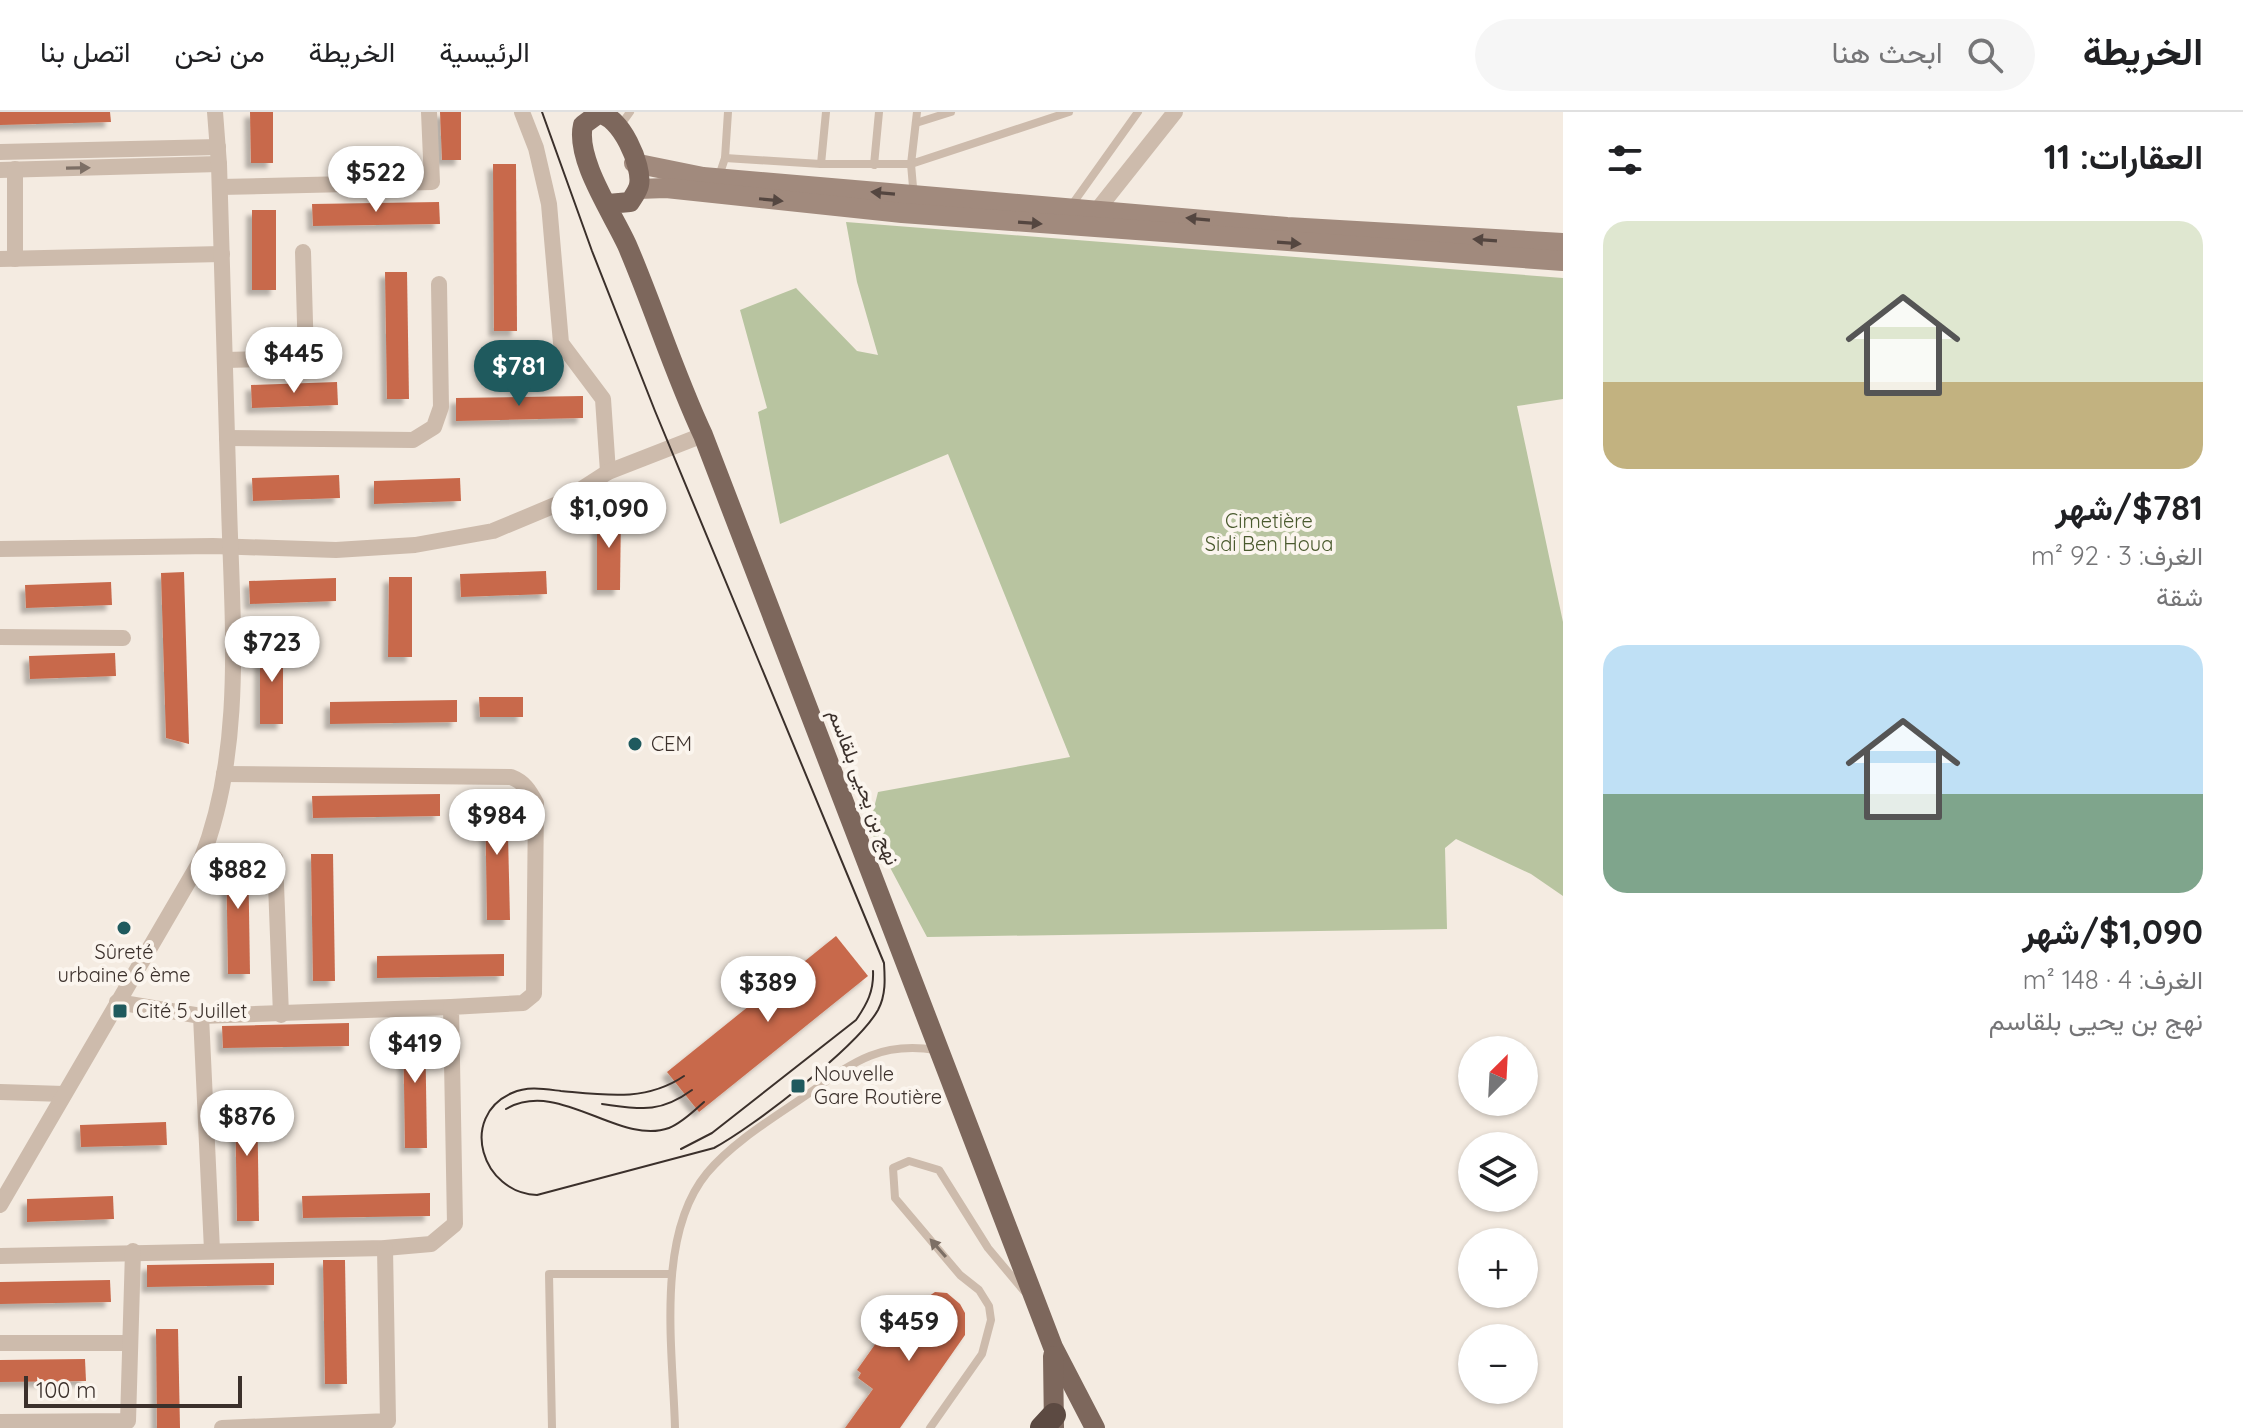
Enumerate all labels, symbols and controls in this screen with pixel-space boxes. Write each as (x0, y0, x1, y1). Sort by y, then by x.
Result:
search box (1475, 19, 2035, 91)
text: الخريطة (2083, 27, 2203, 75)
text: ابحث هنا (1832, 33, 1943, 71)
icon: search (1963, 33, 2007, 77)
text: اتصل بنا (40, 34, 131, 69)
text: من نحن (175, 34, 265, 69)
text: الخريطة (309, 34, 395, 69)
text: الرئيسية (439, 34, 530, 69)
text: العقارات: 11 (2044, 135, 2203, 178)
icon: filters (1603, 138, 1647, 182)
pin: $522 (329, 146, 423, 214)
text: $522 (346, 155, 406, 188)
one-way arrow (66, 161, 91, 174)
one-way arrow (870, 186, 895, 199)
one-way arrow (759, 193, 784, 206)
one-way arrow (1185, 212, 1210, 225)
one-way arrow (1018, 217, 1043, 230)
one-way arrow (1472, 233, 1497, 246)
one-way arrow (1277, 237, 1302, 250)
icon: home (1831, 273, 1975, 417)
pin: $445 (247, 327, 341, 395)
text: $445 (263, 336, 325, 369)
pin: $781 (472, 340, 566, 408)
text: $781 (492, 349, 546, 382)
pin: $1,090 (544, 482, 674, 550)
text: $781/شهر (2055, 486, 2203, 529)
text: $1,090 (569, 491, 649, 524)
park label: Cimetière Sidi Ben Houa (1205, 508, 1333, 556)
text: الغرف: 3 · 92 m² (2031, 539, 2203, 572)
text: شقة (2156, 580, 2203, 613)
pin: $723 (225, 616, 319, 684)
text: $723 (243, 625, 301, 658)
icon: home (1831, 697, 1975, 841)
street label: نهج بن يحيى بلقاسم (821, 705, 906, 869)
place label: CEM (651, 731, 692, 756)
marker: CEM (626, 735, 644, 753)
pin: $984 (450, 789, 544, 857)
text: $984 (467, 798, 527, 831)
pin: $882 (191, 843, 285, 911)
text: $882 (209, 852, 267, 885)
text: $1,090/شهر (2022, 910, 2203, 953)
marker: Sûreté urbaine 6 ème (115, 919, 133, 937)
place label: Sûreté urbaine 6 ème (58, 939, 190, 987)
pin: $389 (721, 956, 815, 1024)
text: الغرف: 4 · 148 m² (2023, 963, 2203, 996)
text: $389 (739, 965, 797, 998)
place label: Cité 5 Juillet (136, 998, 248, 1023)
marker: Cité 5 Juillet (111, 1002, 129, 1020)
text: نهج بن يحيى بلقاسم (1989, 1004, 2203, 1037)
pin: $419 (368, 1017, 462, 1085)
text: $419 (388, 1026, 442, 1059)
north arrow (1458, 1036, 1538, 1116)
map controls (1458, 1036, 1538, 1404)
place label: Nouvelle Gare Routière (814, 1061, 942, 1109)
marker: Nouvelle Gare Routière (789, 1077, 807, 1095)
pin: $876 (200, 1090, 294, 1158)
text: $876 (218, 1099, 276, 1132)
button: layers (1458, 1132, 1538, 1212)
button: + (1458, 1228, 1538, 1308)
one-way arrow (930, 1238, 947, 1258)
pin: $459 (862, 1295, 956, 1363)
text: $459 (879, 1304, 939, 1337)
button: − (1458, 1324, 1538, 1404)
scale bar (24, 1372, 242, 1408)
text: 100 m (36, 1376, 96, 1404)

